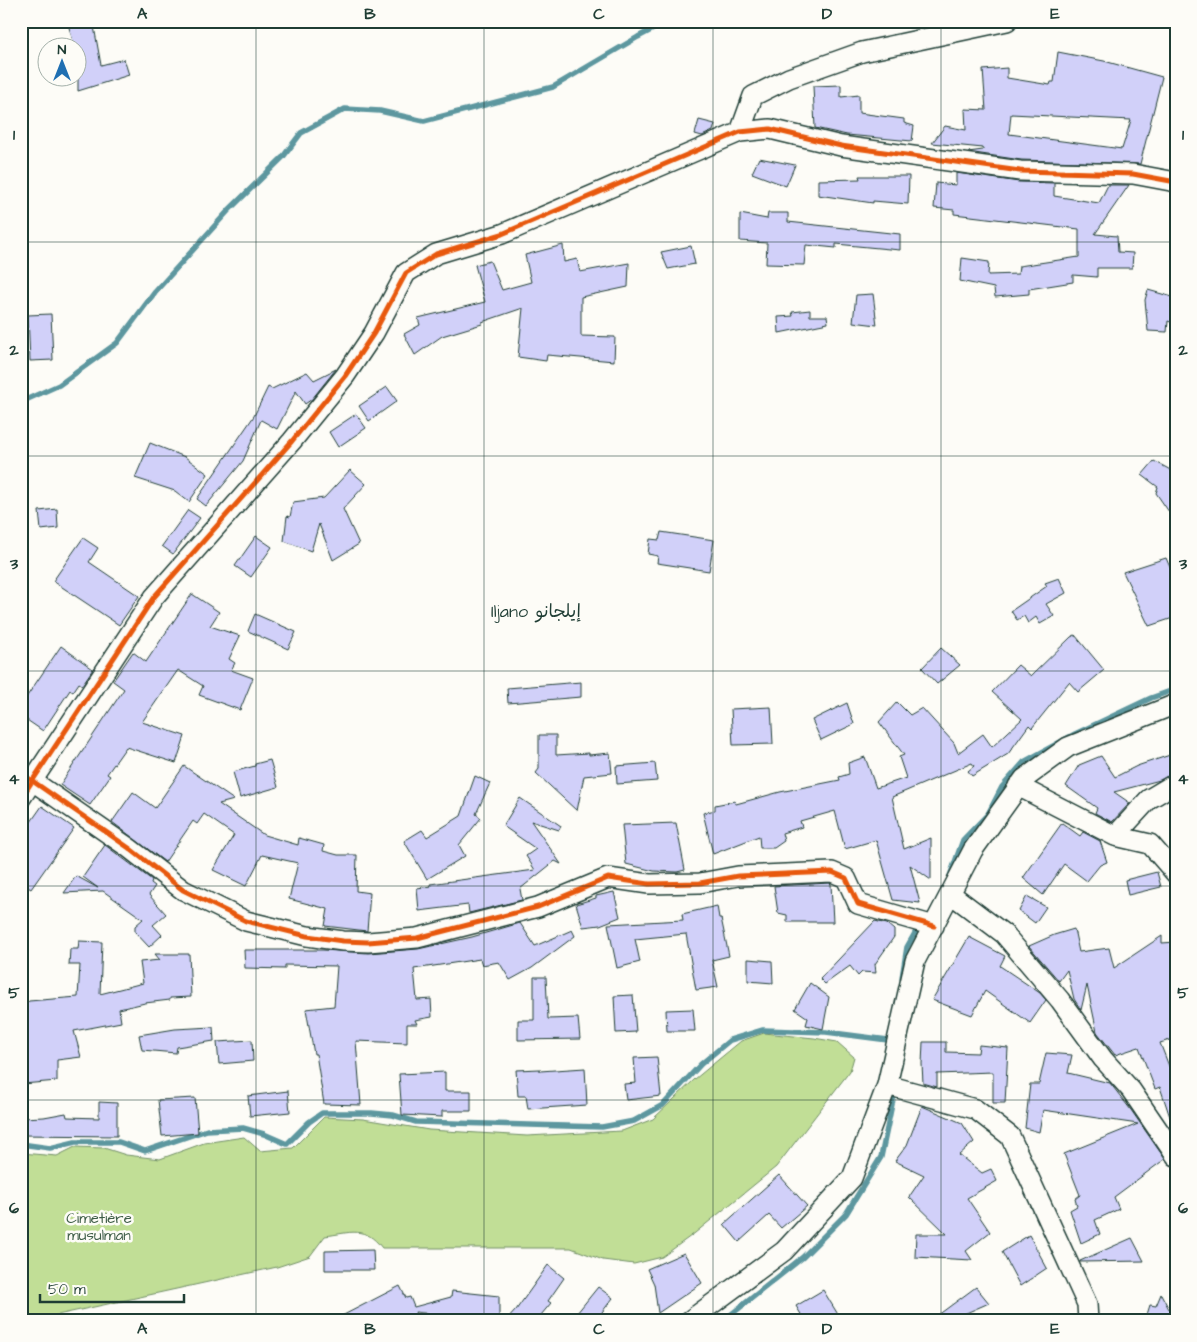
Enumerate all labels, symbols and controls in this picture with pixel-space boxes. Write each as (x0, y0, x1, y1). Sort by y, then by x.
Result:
text: A (137, 3, 148, 25)
text: B (364, 3, 376, 25)
text: C (593, 3, 605, 25)
text: D (822, 3, 833, 25)
text: E (1050, 3, 1060, 25)
north arrow (38, 38, 88, 88)
text: N (58, 40, 67, 60)
text: 1 (13, 124, 16, 146)
text: 1 (1182, 124, 1185, 146)
text: 2 (8, 339, 19, 361)
text: 2 (1177, 339, 1188, 361)
text: 3 (9, 553, 19, 575)
text: 3 (1178, 553, 1188, 575)
district label: Iljano إيلجانو (491, 599, 581, 624)
text: 4 (9, 768, 20, 790)
text: 4 (1178, 768, 1189, 790)
text: 5 (8, 982, 20, 1004)
text: 5 (1177, 982, 1189, 1004)
text: 6 (9, 1197, 19, 1219)
text: 6 (1178, 1197, 1188, 1219)
park label: Cimetière musulman (66, 1208, 132, 1246)
scale bar (40, 1272, 184, 1304)
text: 50 m (48, 1279, 86, 1300)
text: A (137, 1318, 148, 1340)
text: B (364, 1318, 376, 1340)
text: C (593, 1318, 605, 1340)
text: D (822, 1318, 833, 1340)
text: E (1050, 1318, 1060, 1340)

